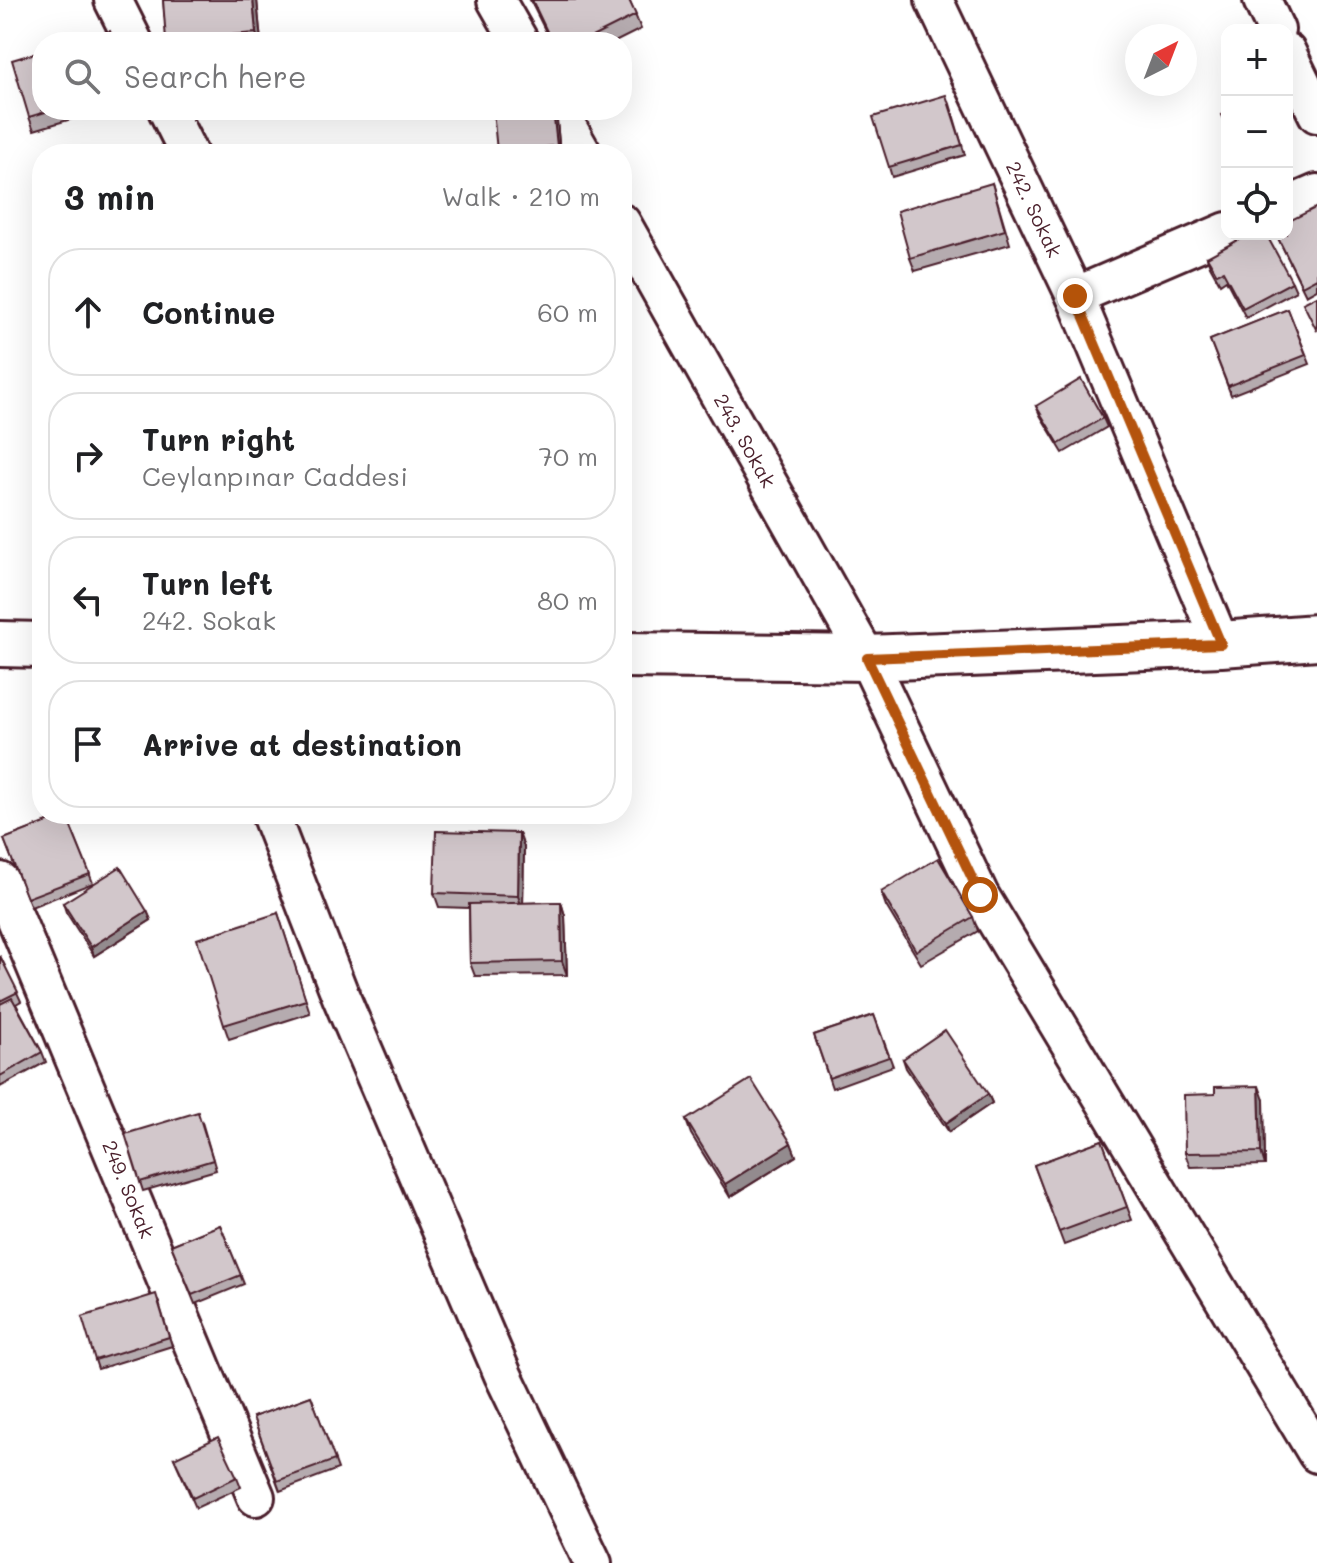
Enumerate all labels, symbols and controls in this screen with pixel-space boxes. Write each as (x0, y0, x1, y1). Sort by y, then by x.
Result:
north arrow (1125, 24, 1197, 96)
map controls (1221, 24, 1293, 240)
button: + (1221, 24, 1293, 96)
search box (32, 32, 632, 120)
icon: search (60, 54, 104, 98)
text: Search here (124, 56, 307, 96)
button: − (1221, 96, 1293, 168)
street label: 242. Sokak (1001, 157, 1069, 261)
button: locate (1221, 168, 1293, 240)
text: 3 min (64, 174, 155, 219)
text: Walk · 210 m (441, 179, 600, 213)
route end (1057, 278, 1093, 314)
icon: ahead (66, 290, 110, 334)
text: Continue (142, 292, 275, 332)
text: 60 m (537, 295, 598, 329)
street label: 243. Sokak (709, 389, 782, 492)
text: Turn right (142, 419, 295, 459)
icon: right (66, 434, 110, 478)
text: 70 m (538, 439, 598, 473)
text: Ceylanpınar Caddesi (142, 459, 408, 493)
text: Turn left (142, 563, 273, 603)
icon: left (66, 578, 110, 622)
text: 80 m (537, 583, 598, 617)
text: 242. Sokak (142, 603, 276, 637)
icon: arrive (66, 722, 110, 766)
text: Arrive at destination (142, 724, 462, 764)
route start (962, 877, 998, 913)
street label: 249. Sokak (97, 1136, 161, 1242)

